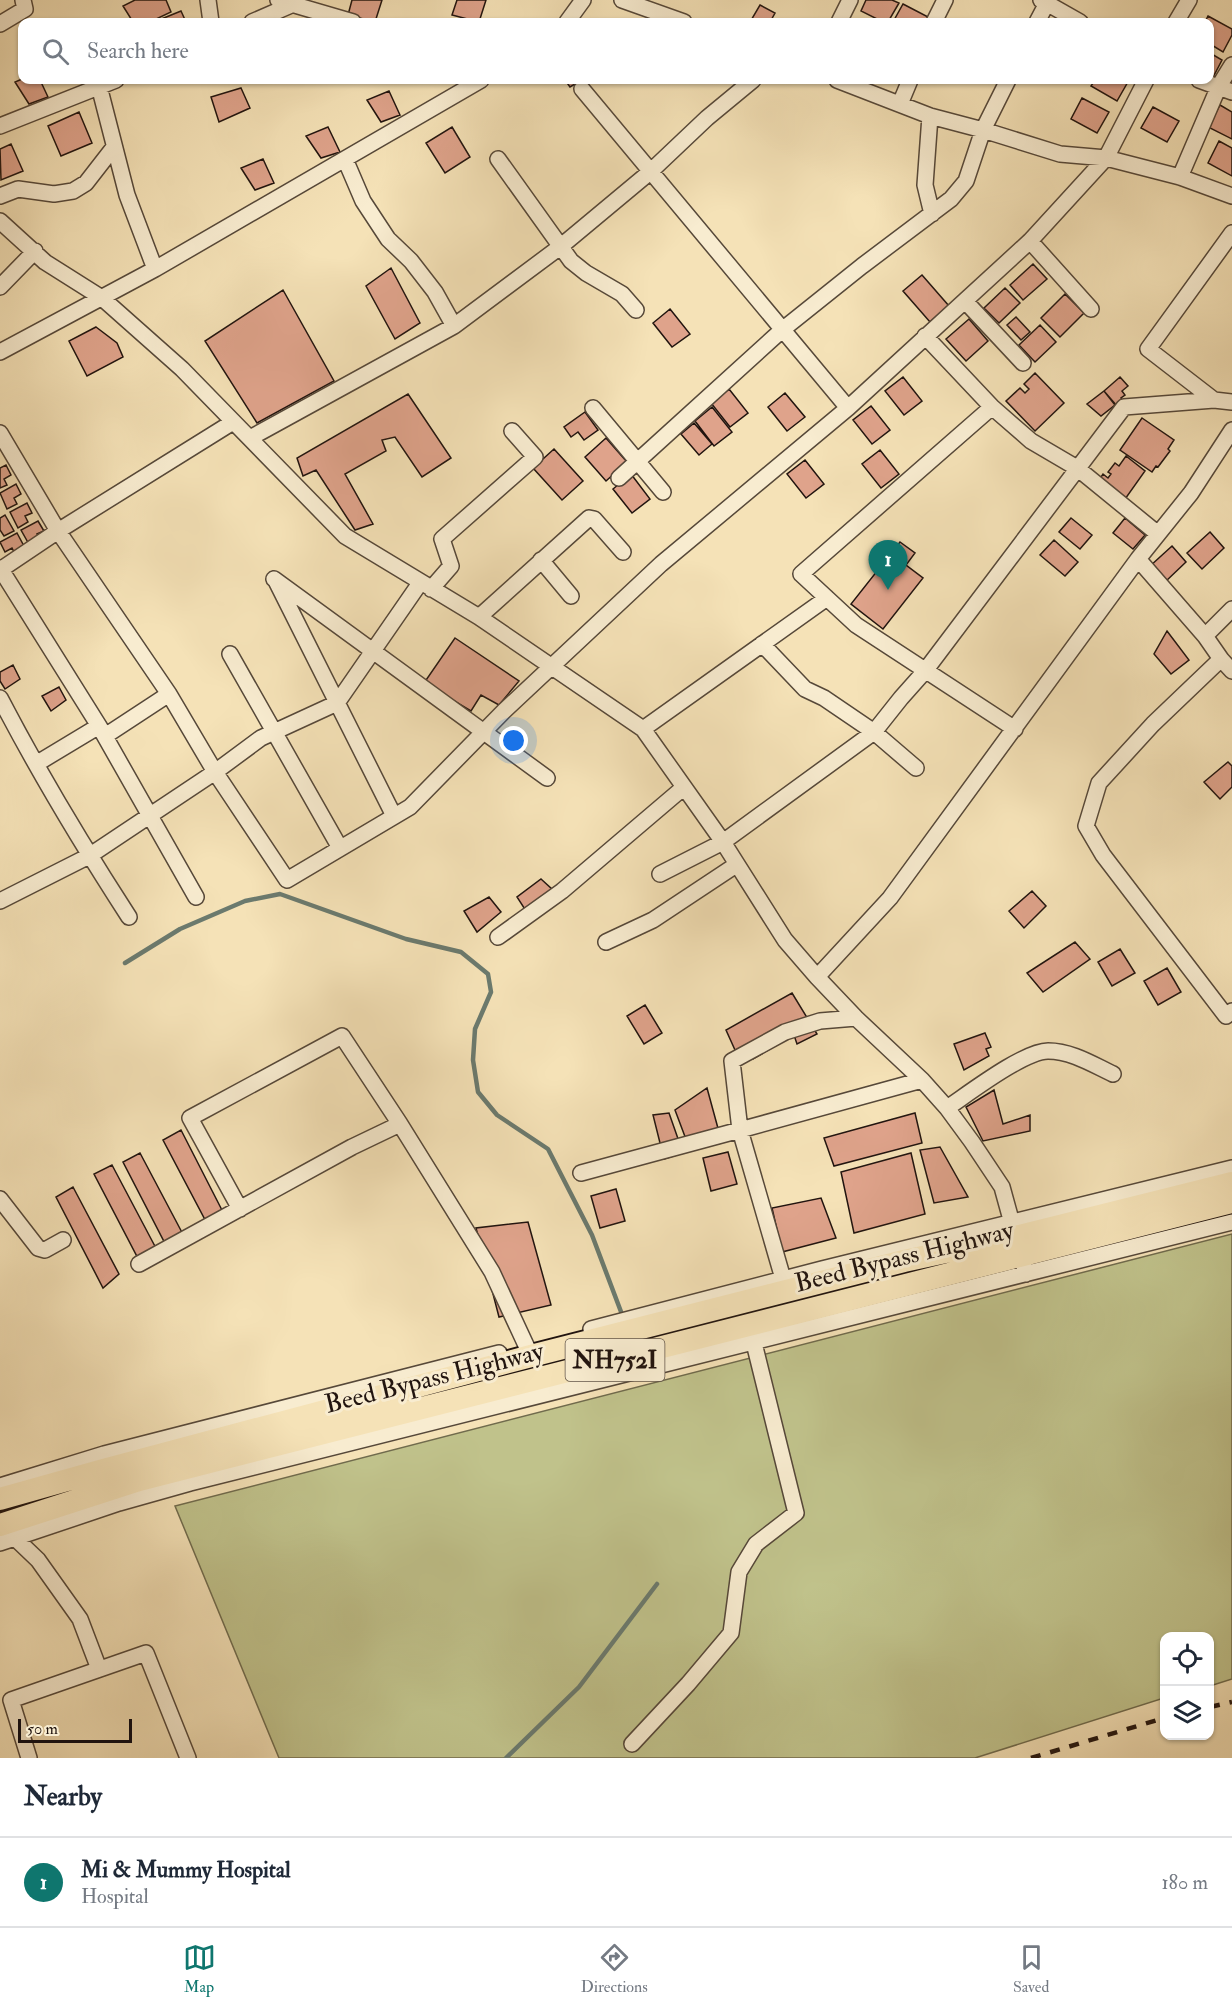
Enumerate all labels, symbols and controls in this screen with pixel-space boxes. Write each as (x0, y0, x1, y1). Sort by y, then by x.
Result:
search box (18, 18, 1214, 84)
icon: search (39, 35, 72, 68)
text: Search here (87, 37, 189, 65)
pin: 1 (868, 540, 908, 590)
your location (499, 726, 528, 755)
street label: Beed Bypass Highway (791, 1214, 1018, 1301)
street label: Beed Bypass Highway (321, 1335, 548, 1422)
road number: NH752I (566, 1339, 664, 1381)
map controls (1160, 1632, 1214, 1740)
button: locate (1160, 1632, 1214, 1686)
button: layers (1160, 1686, 1214, 1740)
scale bar (18, 1716, 132, 1744)
text: 50 m (27, 1719, 58, 1739)
text: Nearby (24, 1781, 102, 1813)
text: Mi & Mummy Hospital (81, 1856, 291, 1884)
text: 1 (40, 1870, 47, 1895)
text: 180 m (1161, 1870, 1208, 1895)
text: Hospital (81, 1884, 149, 1909)
tab: Map (183, 1941, 216, 1997)
tab: Directions (581, 1941, 648, 1997)
tab: Saved (1013, 1941, 1049, 1997)

